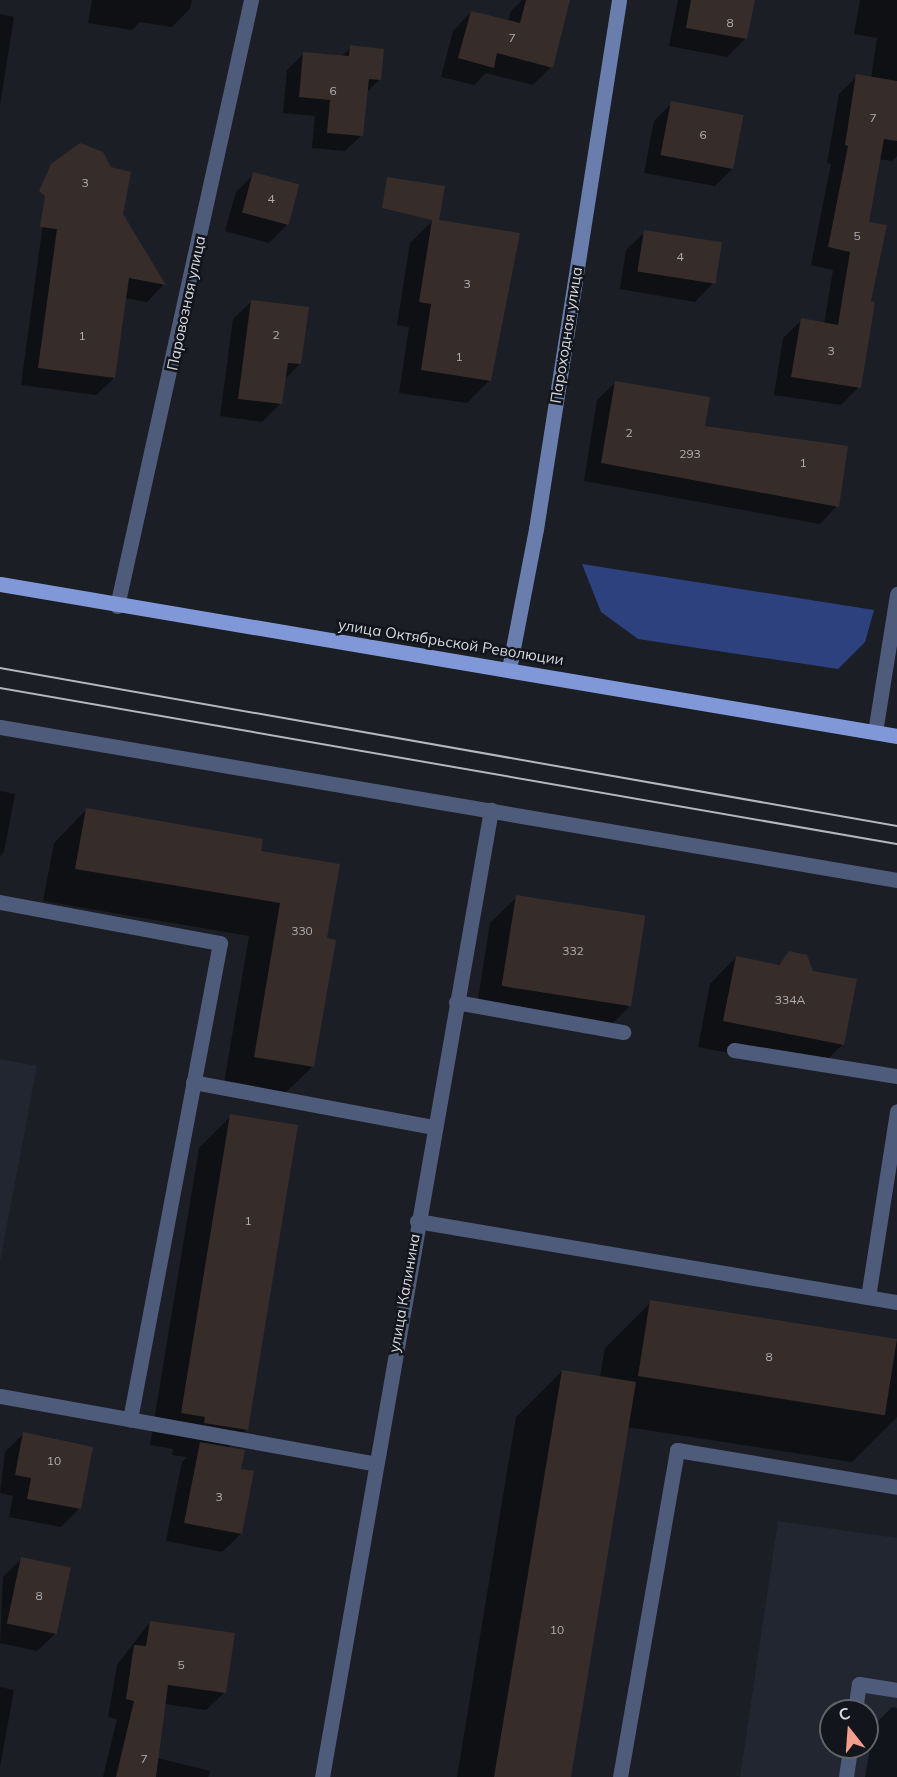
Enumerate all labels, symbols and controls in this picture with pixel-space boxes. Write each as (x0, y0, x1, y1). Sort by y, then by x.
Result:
house number: 8 (726, 16, 734, 30)
house number: 7 (508, 31, 516, 45)
house number: 6 (329, 84, 337, 98)
house number: 7 (869, 111, 877, 125)
house number: 6 (699, 128, 707, 142)
house number: 3 (81, 176, 89, 190)
house number: 4 (267, 192, 275, 206)
house number: 5 (853, 229, 861, 243)
street label: Паровозная улица (163, 234, 209, 372)
house number: 4 (676, 250, 684, 264)
street label: Пароходная улица (546, 265, 586, 405)
house number: 3 (463, 277, 471, 291)
house number: 2 (272, 328, 280, 342)
house number: 1 (78, 329, 86, 343)
house number: 3 (827, 344, 835, 358)
house number: 1 (455, 350, 463, 364)
house number: 2 (625, 426, 633, 440)
house number: 293 (679, 447, 701, 461)
house number: 1 (799, 456, 807, 470)
street label: улица Октябрьской Революции (337, 615, 565, 669)
house number: 330 (291, 924, 313, 938)
house number: 332 (562, 944, 584, 958)
house number: 334А (775, 993, 805, 1007)
house number: 1 (244, 1214, 252, 1228)
street label: улица Калинина (385, 1232, 423, 1354)
house number: 8 (765, 1350, 773, 1364)
house number: 10 (47, 1454, 61, 1468)
house number: 3 (215, 1490, 223, 1504)
house number: 8 (35, 1589, 43, 1603)
house number: 10 (550, 1623, 564, 1637)
house number: 5 (177, 1658, 185, 1672)
north arrow (819, 1699, 879, 1759)
text: С (836, 1703, 852, 1725)
house number: 7 (140, 1752, 148, 1766)

